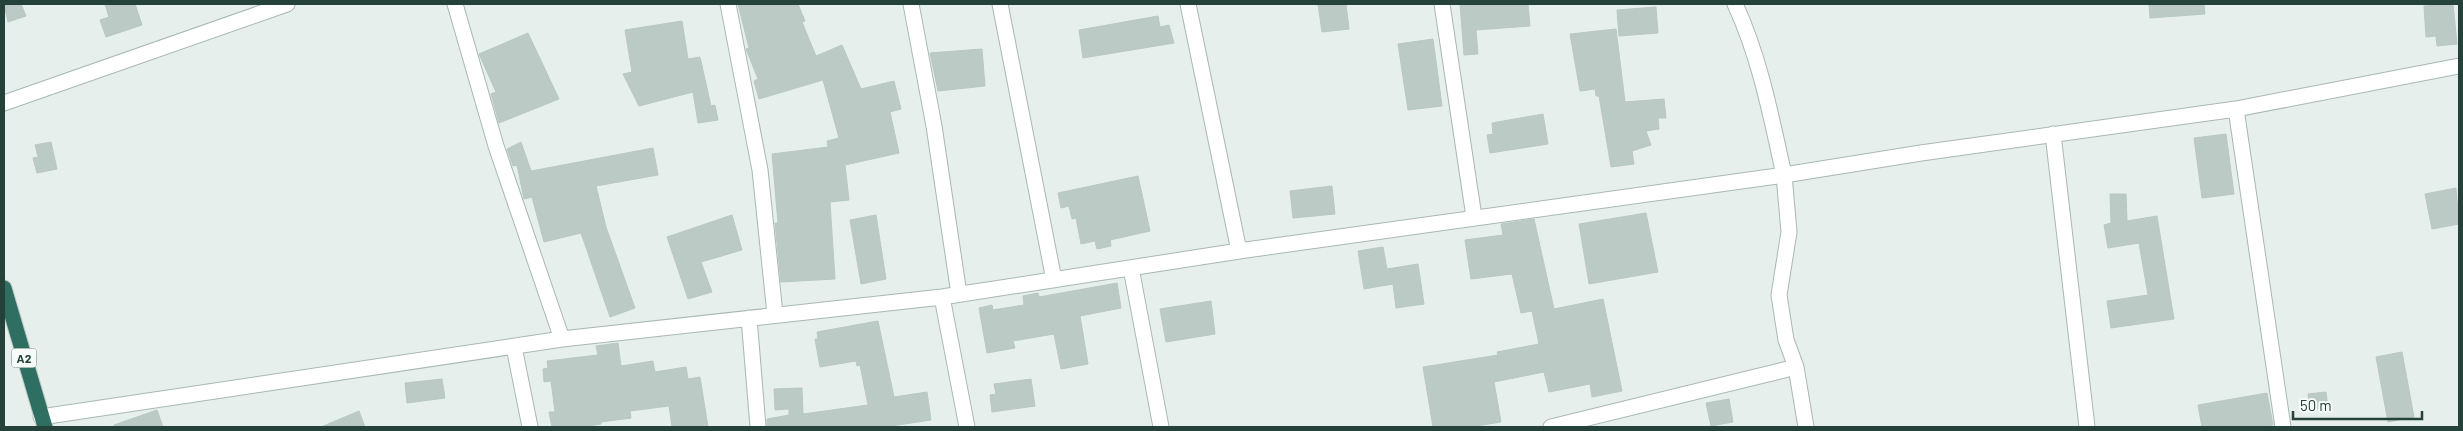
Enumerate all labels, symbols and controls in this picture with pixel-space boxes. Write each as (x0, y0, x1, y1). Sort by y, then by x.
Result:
road number: A2 (12, 348, 36, 368)
scale bar (2293, 388, 2422, 420)
text: 50 m (2300, 396, 2332, 414)

